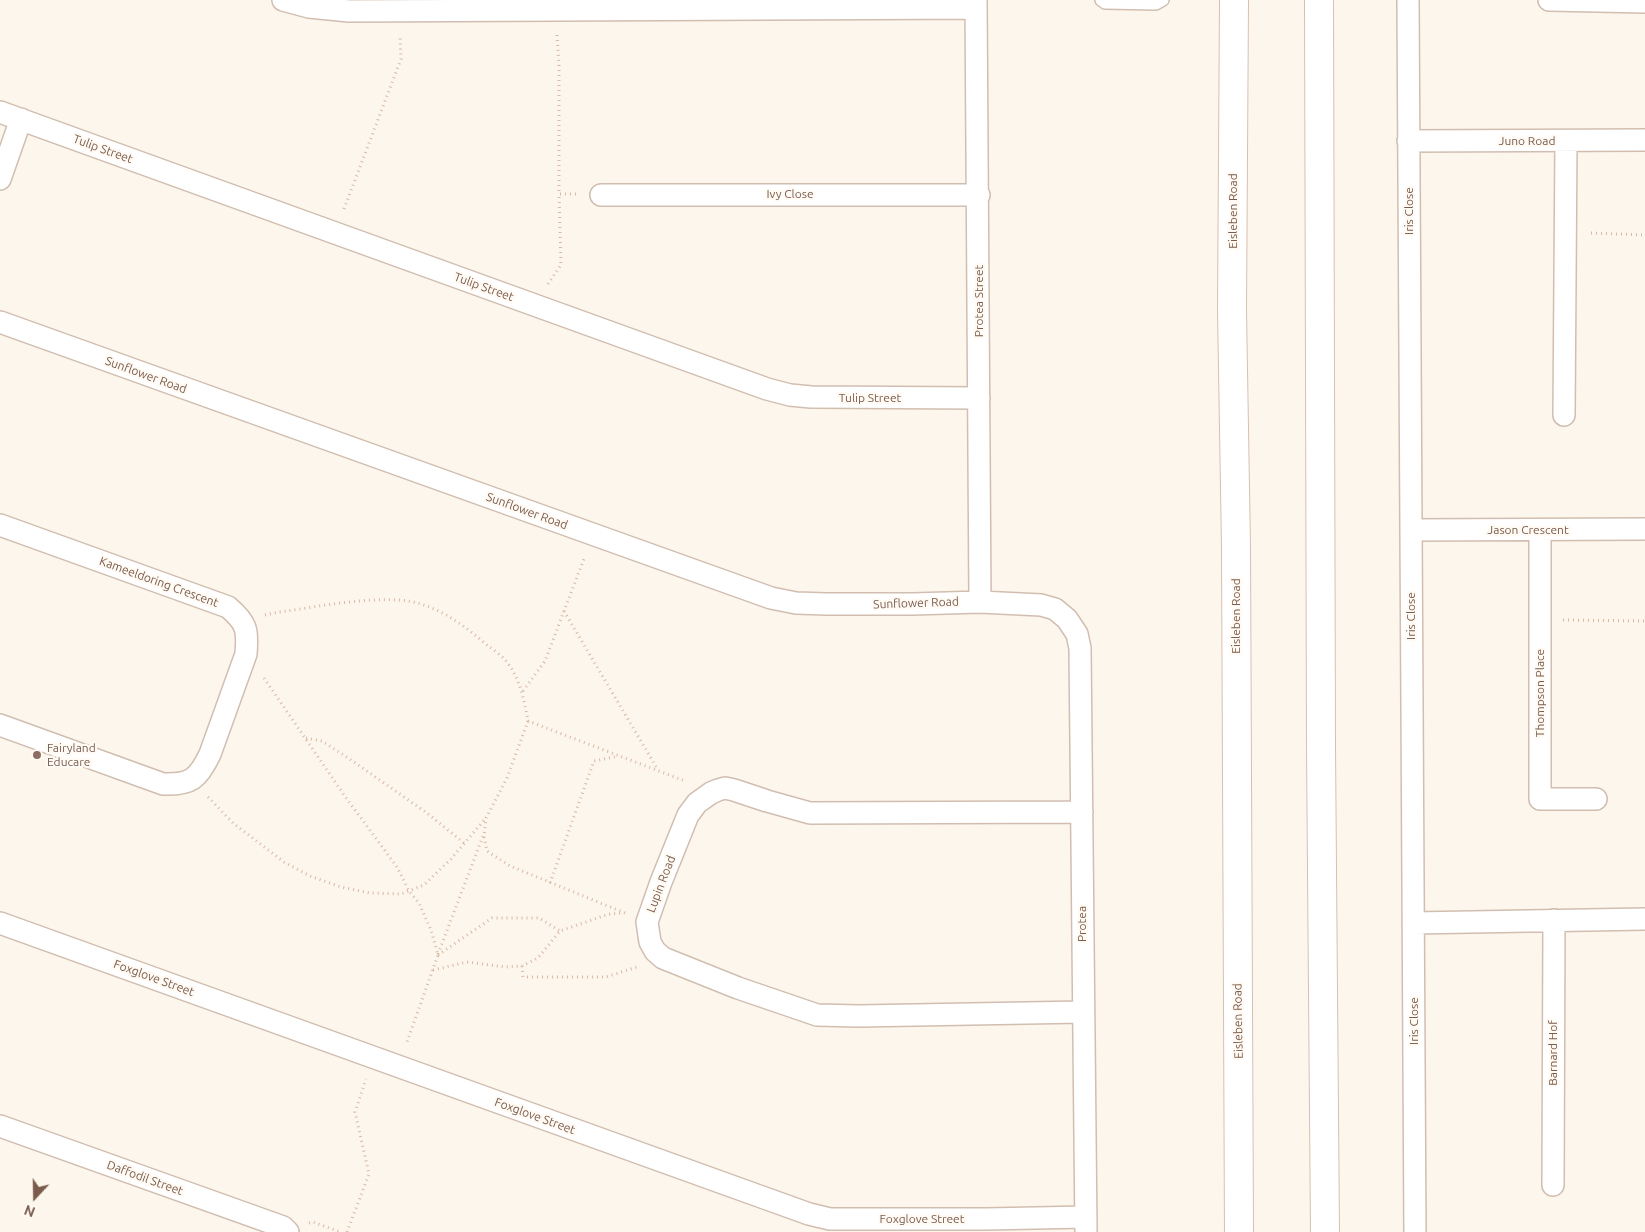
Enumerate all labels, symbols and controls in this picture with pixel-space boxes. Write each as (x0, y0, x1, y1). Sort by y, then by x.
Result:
street label: Tulip Street (71, 132, 135, 166)
street label: Juno Road (1498, 134, 1556, 148)
street label: Eisleben Road (1226, 173, 1240, 249)
street label: Ivy Close (766, 187, 814, 201)
street label: Iris Close (1402, 187, 1416, 235)
street label: Protea Street (972, 265, 986, 337)
street label: Tulip Street (452, 270, 516, 304)
street label: Sunflower Road (103, 354, 189, 396)
street label: Tulip Street (839, 391, 901, 405)
street label: Sunflower Road (484, 490, 570, 532)
street label: Jason Crescent (1487, 523, 1569, 537)
street label: Kameeldoring Crescent (97, 554, 221, 610)
street label: Eisleben Road (1229, 578, 1243, 654)
street label: Iris Close (1404, 592, 1418, 640)
street label: Sunflower Road (873, 594, 959, 612)
street label: Thompson Place (1533, 649, 1547, 737)
place label: Fairyland Educare (47, 741, 96, 769)
marker: Fairyland Educare (31, 749, 43, 761)
street label: Lupin Road (643, 853, 679, 915)
street label: Protea (1075, 906, 1089, 942)
street label: Foxglove Street (112, 957, 196, 999)
street label: Eisleben Road (1230, 983, 1246, 1059)
street label: Iris Close (1407, 997, 1421, 1045)
street label: Barnard Hof (1546, 1020, 1560, 1086)
street label: Foxglove Street (493, 1095, 577, 1137)
street label: Daffodil Street (105, 1158, 185, 1198)
north arrow (10, 1172, 60, 1222)
text: N (22, 1202, 37, 1220)
street label: Foxglove Street (880, 1212, 964, 1226)

